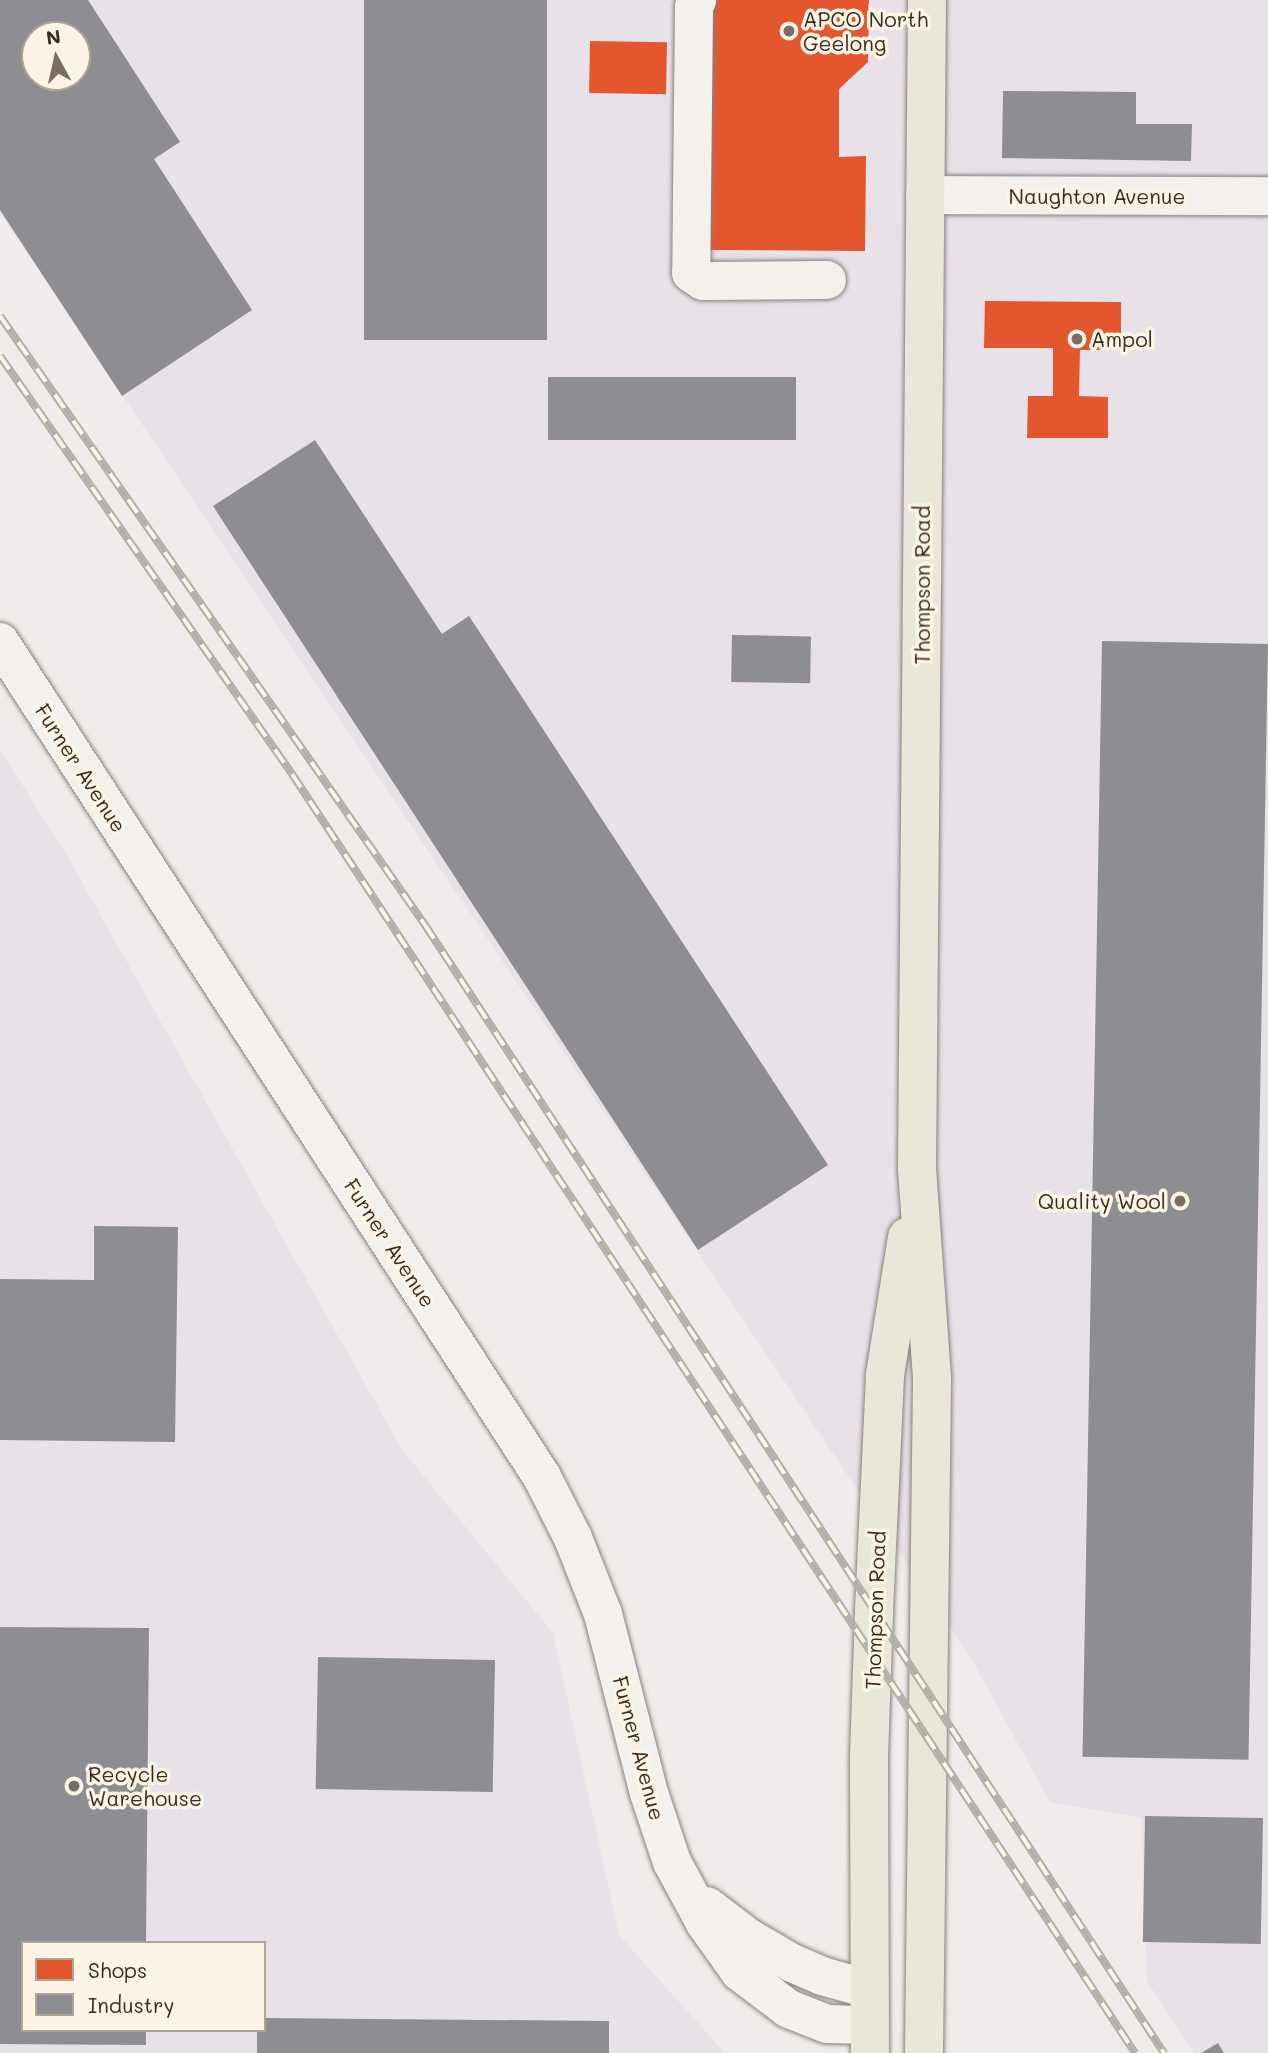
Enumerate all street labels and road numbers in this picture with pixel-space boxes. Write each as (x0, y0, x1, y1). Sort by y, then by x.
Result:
street label: Naughton Avenue (1009, 183, 1185, 209)
street label: Thompson Road (909, 505, 935, 665)
street label: Furner Avenue (30, 699, 132, 837)
street label: Furner Avenue (339, 1174, 441, 1312)
street label: Thompson Road (860, 1530, 890, 1690)
street label: Furner Avenue (608, 1673, 670, 1823)

